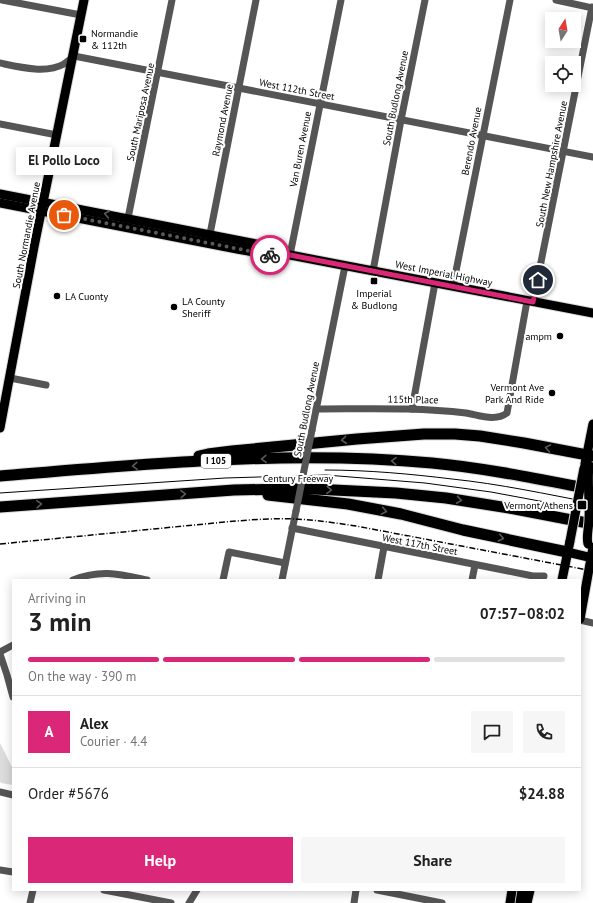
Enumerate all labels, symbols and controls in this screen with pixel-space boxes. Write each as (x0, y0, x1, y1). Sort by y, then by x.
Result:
north arrow (545, 12, 581, 48)
map controls (545, 12, 581, 92)
place label: Normandie & 112th (91, 27, 138, 52)
marker: Normandie & 112th (78, 34, 88, 44)
street label: South Budlong Avenue (380, 49, 411, 147)
button: locate (545, 56, 581, 92)
street label: South Mariposa Avenue (124, 62, 157, 162)
street label: West 112th Street (258, 76, 336, 103)
street label: Raymond Avenue (209, 83, 236, 157)
street label: South New Hampshire Avenue (533, 100, 570, 229)
street label: Berendo Avenue (459, 106, 484, 176)
street label: Van Buren Avenue (287, 110, 314, 189)
callout: El Pollo Loco (16, 147, 112, 175)
text: El Pollo Loco (28, 152, 100, 169)
street label: South Normandie Avenue (10, 181, 43, 290)
pin (47, 198, 81, 232)
icon: bag (53, 204, 75, 226)
one-way arrow (104, 211, 110, 219)
courier (250, 235, 290, 275)
icon: bike (259, 244, 281, 266)
street label: West Imperial Highway (394, 258, 494, 289)
pin (521, 263, 555, 297)
icon: home (527, 269, 549, 291)
marker: Imperial & Budlong (369, 276, 379, 286)
place label: Imperial & Budlong (351, 287, 397, 312)
place label: LA Cuonty (65, 290, 108, 303)
marker: LA Cuonty (52, 291, 62, 301)
place label: LA County Sheriff (182, 295, 225, 320)
marker: LA County Sheriff (169, 302, 179, 312)
place label: ampm (525, 330, 552, 343)
marker: ampm (555, 331, 565, 341)
street label: South Budlong Avenue (291, 360, 322, 458)
place label: Vermont Ave Park And Ride (485, 381, 544, 406)
marker: Vermont Ave Park And Ride (547, 388, 557, 398)
street label: 115th Place (388, 393, 438, 406)
one-way arrow (341, 435, 347, 444)
one-way arrow (545, 444, 551, 452)
road number: I 105 (201, 454, 231, 468)
one-way arrow (261, 454, 267, 463)
one-way arrow (391, 456, 397, 465)
one-way arrow (132, 461, 138, 470)
street label: Century Freeway (263, 472, 334, 485)
one-way arrow (326, 485, 332, 494)
one-way arrow (180, 489, 186, 498)
one-way arrow (455, 495, 462, 504)
one-way arrow (36, 499, 42, 508)
place label: Vermont/Athens (503, 499, 573, 512)
marker: Vermont/Athens (576, 499, 588, 511)
one-way arrow (381, 506, 387, 514)
street label: West 117th Street (381, 531, 459, 558)
one-way arrow (498, 533, 504, 541)
text: Arriving in (28, 590, 86, 607)
text: 07:57–08:02 (480, 604, 565, 623)
text: 3 min (28, 605, 91, 638)
text: On the way · 390 m (28, 668, 136, 685)
button: chat (471, 711, 513, 753)
button: phone (523, 711, 565, 753)
text: Alex (80, 714, 109, 733)
text: A (44, 722, 54, 741)
text: Courier · 4.4 (80, 733, 147, 750)
text: Order #5676 (28, 784, 109, 803)
text: $24.88 (519, 784, 565, 803)
button: Help (28, 837, 293, 883)
button: Share (301, 837, 565, 883)

